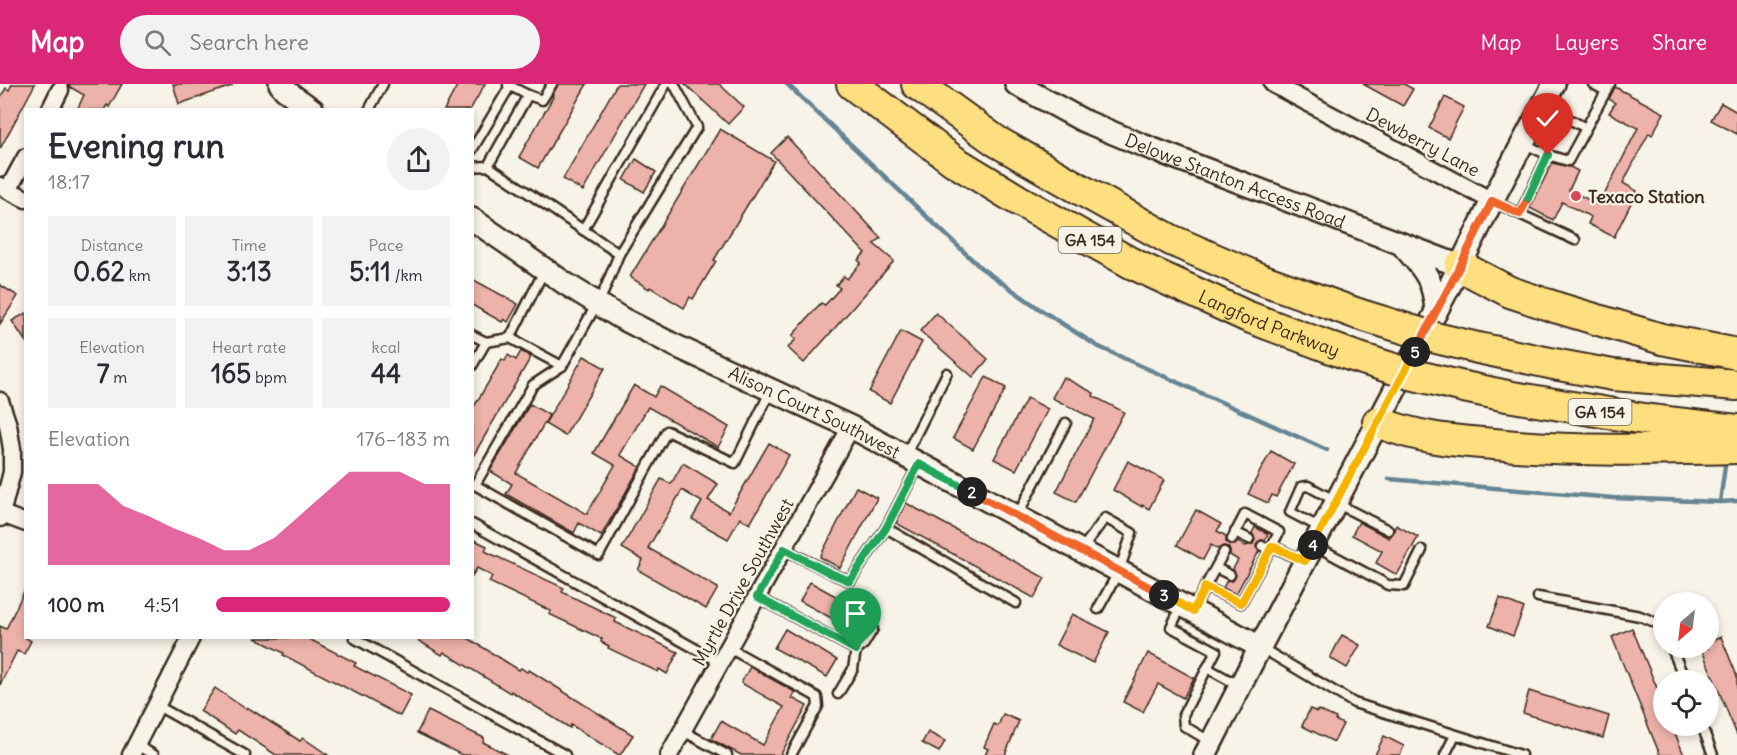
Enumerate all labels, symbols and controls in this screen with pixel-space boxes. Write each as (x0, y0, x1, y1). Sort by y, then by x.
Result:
search box (120, 15, 540, 69)
text: Map (30, 24, 84, 60)
icon: search (141, 26, 174, 59)
text: Search here (189, 28, 309, 56)
text: Map (1481, 29, 1521, 56)
text: Layers (1554, 29, 1619, 56)
text: Share (1652, 29, 1707, 56)
pin (1522, 93, 1573, 155)
street label: Dewberry Lane (1362, 102, 1484, 182)
icon: check (1531, 102, 1564, 135)
text: Evening run (48, 125, 224, 167)
button: share (387, 128, 450, 191)
street label: Delowe Stanton Access Road (1122, 128, 1349, 233)
text: 18:17 (48, 169, 90, 194)
place label: Texaco Station (1588, 185, 1705, 208)
marker: Texaco Station (1569, 189, 1583, 203)
road number: GA 154 (1058, 227, 1122, 253)
text: Distance (81, 235, 143, 255)
text: Time (232, 235, 266, 255)
text: Pace (369, 235, 403, 255)
text: 0.62 (73, 255, 125, 288)
text: 3:13 (226, 255, 272, 288)
text: 5:11 (349, 255, 391, 288)
text: km (125, 265, 151, 285)
text: /km (391, 265, 423, 285)
street label: Langford Parkway (1195, 284, 1343, 362)
text: Elevation (79, 337, 145, 357)
text: Heart rate (212, 337, 286, 357)
text: kcal (372, 337, 400, 357)
pin: 5 (1400, 337, 1430, 367)
text: 5 (1410, 342, 1420, 362)
text: 7 (97, 357, 109, 390)
text: 165 (211, 357, 251, 390)
text: 44 (371, 357, 401, 390)
street label: Alison Court Southwest (725, 361, 904, 463)
text: m (109, 367, 127, 387)
text: bpm (251, 367, 287, 387)
road number: GA 154 (1568, 399, 1632, 425)
text: Elevation (48, 426, 130, 451)
text: 176–183 m (357, 426, 450, 451)
pin: 2 (957, 477, 987, 507)
text: 2 (968, 482, 976, 502)
street label: Myrtle Drive Southwest (687, 494, 799, 670)
pin: 4 (1298, 530, 1328, 560)
text: 4 (1308, 535, 1318, 555)
pin: 3 (1149, 580, 1179, 610)
text: 3 (1159, 585, 1169, 605)
pin (830, 588, 881, 650)
text: 100 m (48, 592, 105, 617)
text: 4:51 (144, 592, 180, 617)
north arrow (1653, 592, 1719, 658)
map controls (1653, 592, 1719, 736)
icon: arrive (839, 597, 872, 630)
button: locate (1653, 670, 1719, 736)

